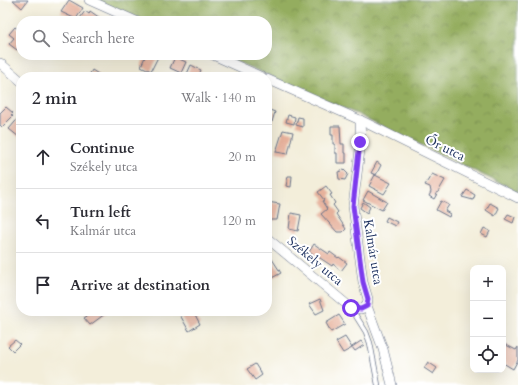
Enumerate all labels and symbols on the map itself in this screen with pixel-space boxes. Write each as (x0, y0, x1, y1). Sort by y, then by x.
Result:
street label: Őr utca (422, 131, 468, 166)
route end (351, 133, 369, 151)
street label: Kalmár utca (359, 218, 387, 286)
street label: Székely utca (283, 232, 347, 290)
route start (342, 299, 360, 317)

